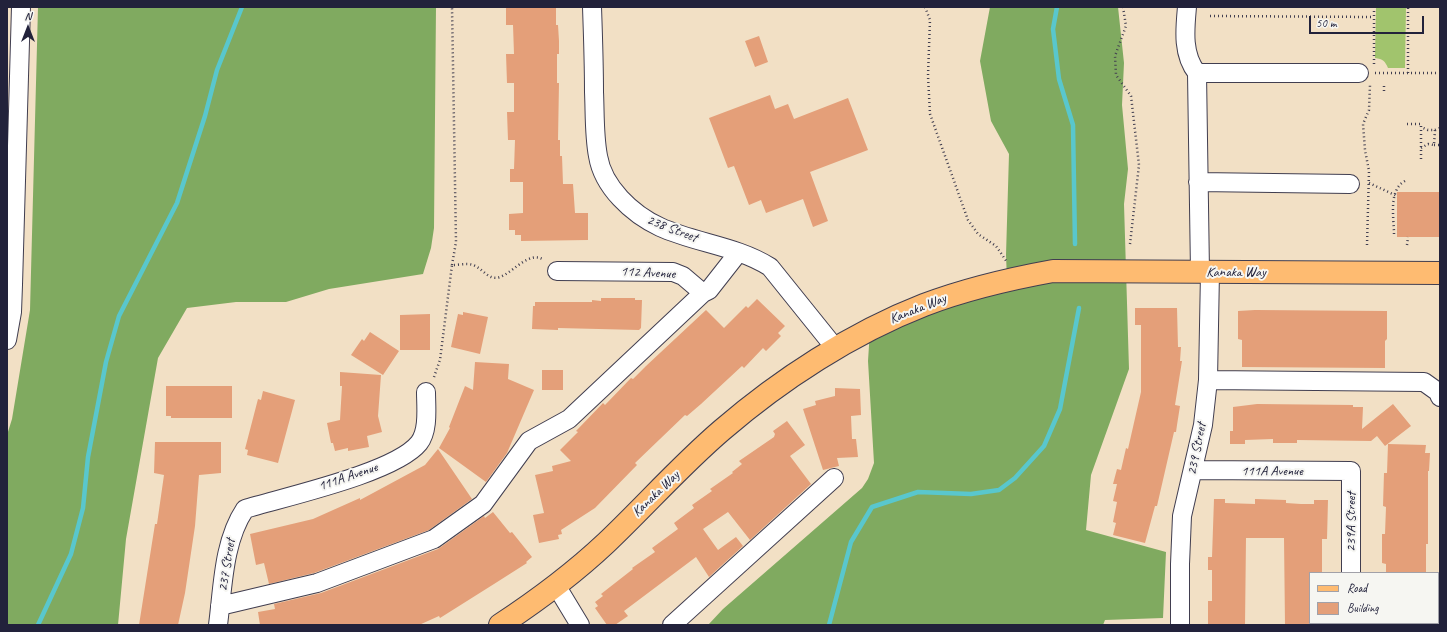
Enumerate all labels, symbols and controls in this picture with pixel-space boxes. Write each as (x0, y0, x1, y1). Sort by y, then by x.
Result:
north arrow (8, 8, 48, 48)
scale bar (1311, 8, 1426, 34)
text: N (25, 9, 31, 23)
text: 50 m (1316, 15, 1336, 31)
street label: 238 Street (644, 212, 700, 246)
street label: 112 Avenue (620, 263, 676, 283)
street label: Kanaka Way (1206, 264, 1266, 280)
street label: Kanaka Way (887, 290, 949, 328)
street label: 239 Street (1184, 421, 1210, 477)
street label: 111A Avenue (316, 459, 380, 495)
street label: 111A Avenue (1241, 463, 1303, 479)
street label: Kanaka Way (629, 467, 683, 521)
street label: 239A Street (1343, 492, 1359, 552)
street label: 237 Street (215, 538, 239, 592)
legend (1309, 572, 1439, 624)
text: Road (1347, 580, 1367, 596)
text: Building (1347, 600, 1379, 616)

